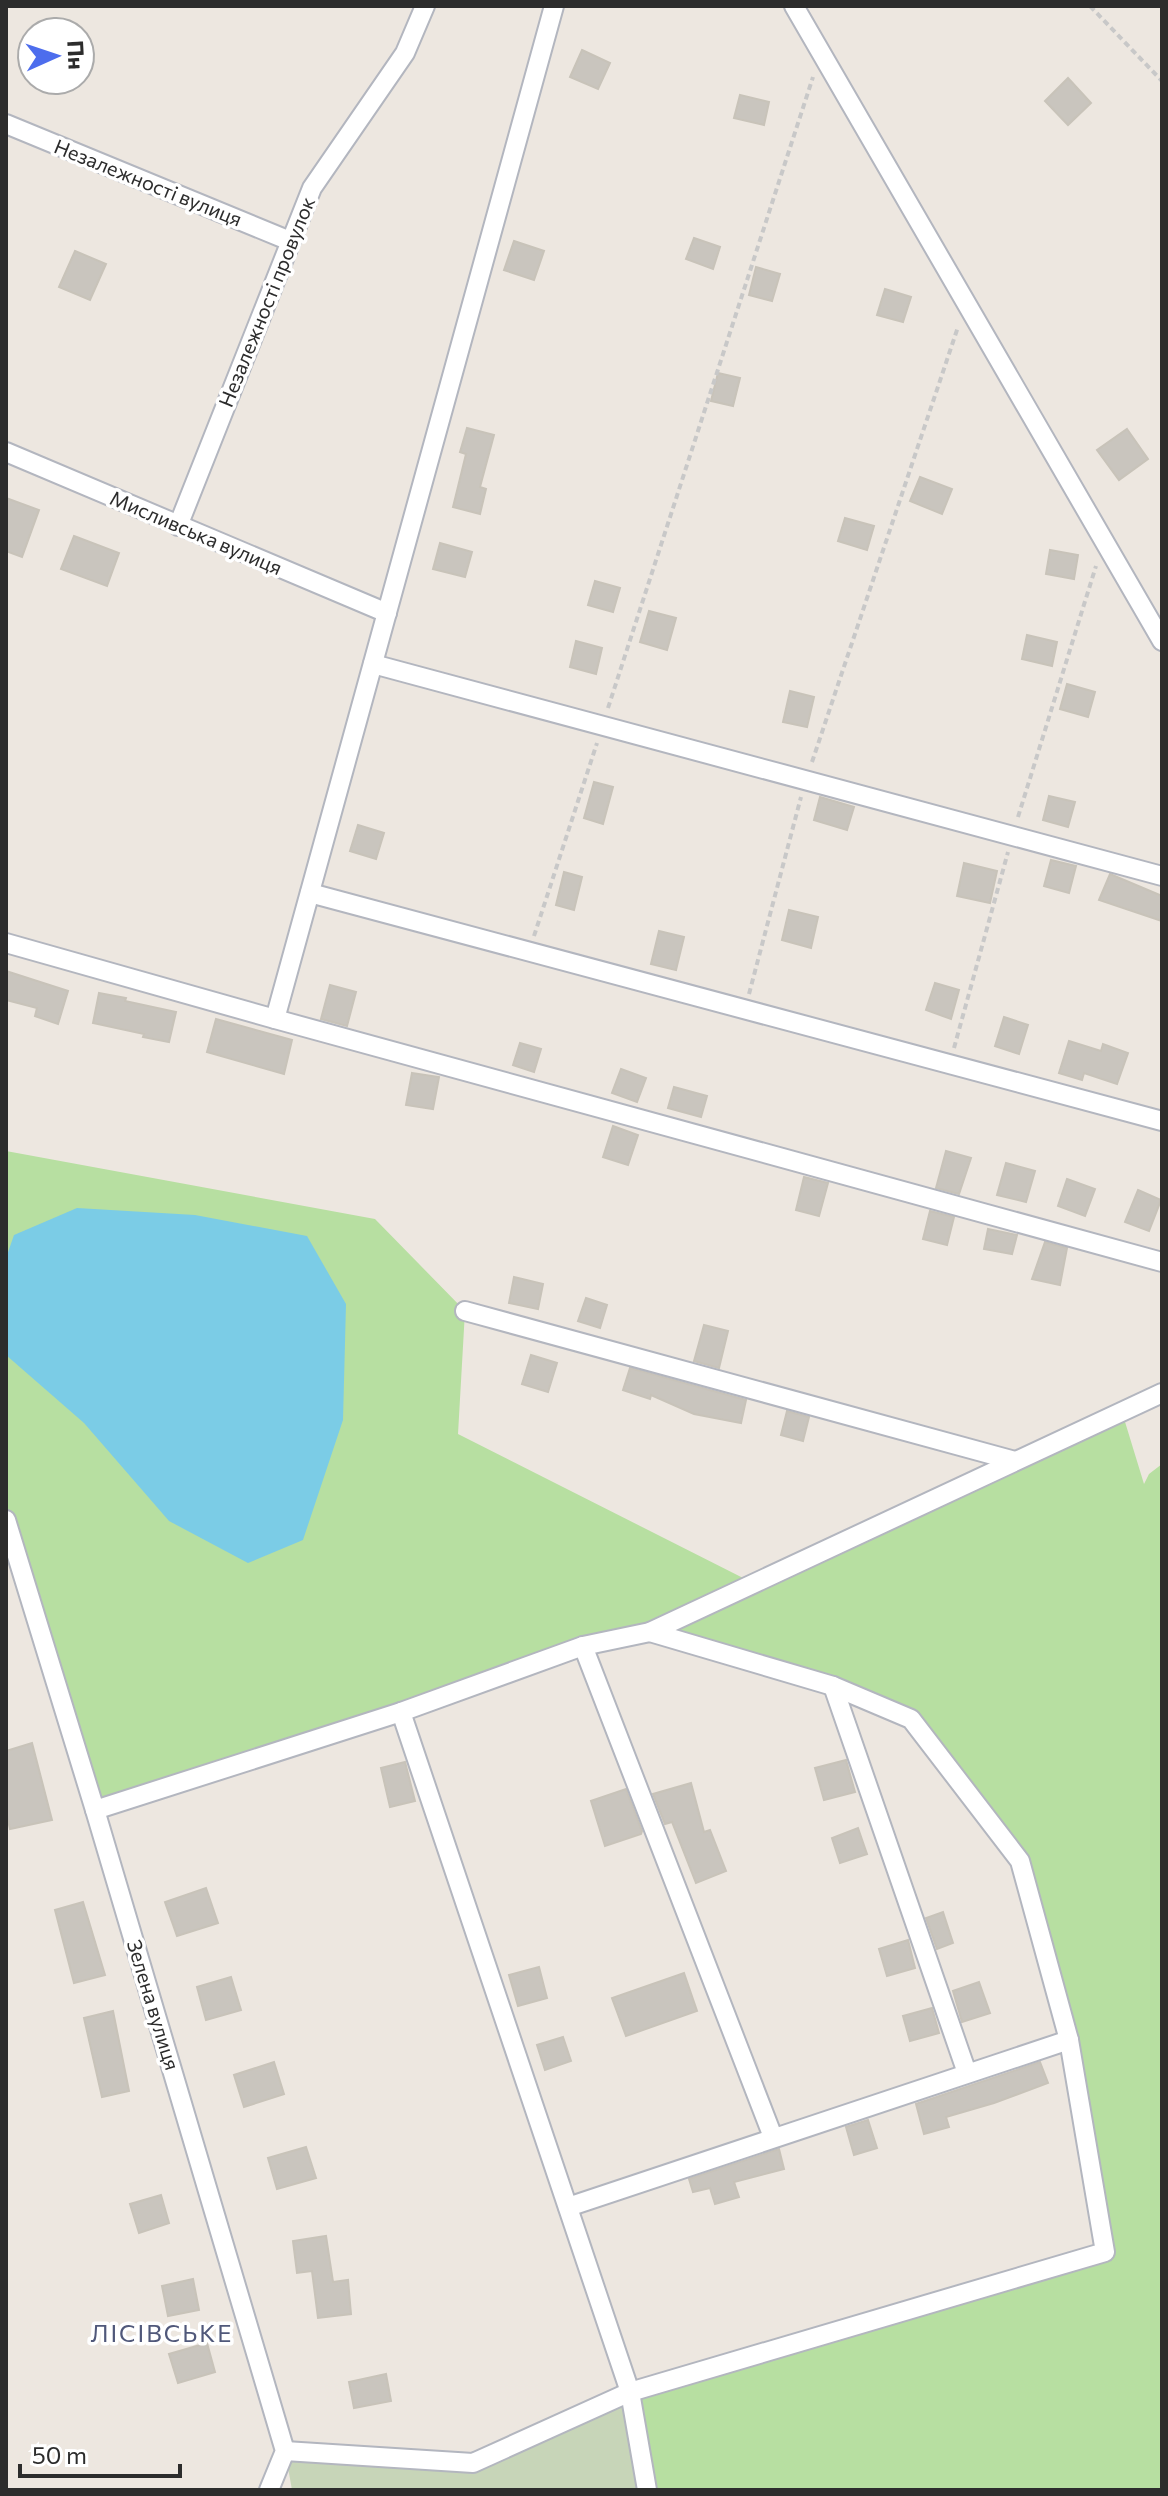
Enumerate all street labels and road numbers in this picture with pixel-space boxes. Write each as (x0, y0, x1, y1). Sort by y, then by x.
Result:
street label: Незалежності вулиця (51, 133, 246, 231)
street label: Незалежності провулок (213, 193, 319, 410)
street label: Мисливська вулиця (107, 485, 286, 579)
street label: Зелена вулиця (123, 1937, 185, 2073)

